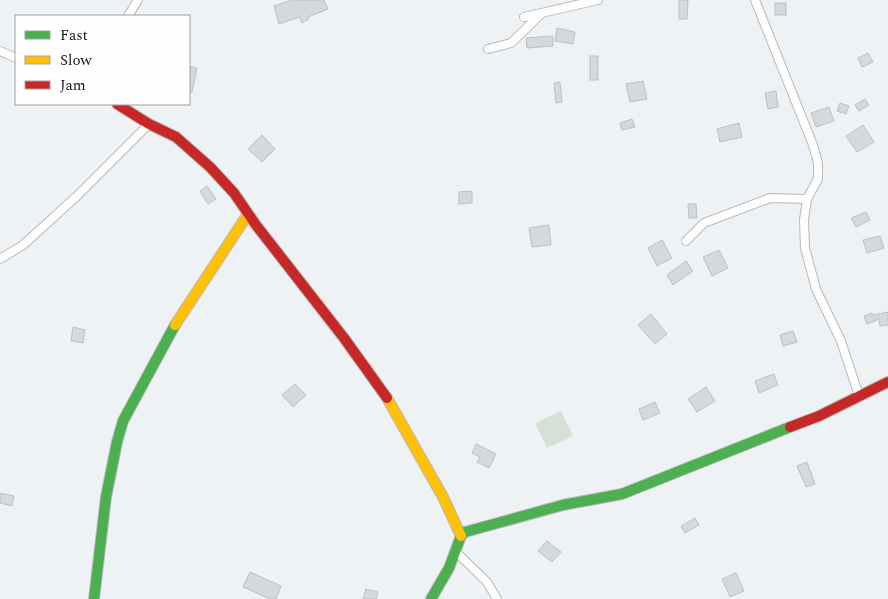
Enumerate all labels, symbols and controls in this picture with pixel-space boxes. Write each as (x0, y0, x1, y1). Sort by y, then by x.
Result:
legend (15, 15, 190, 105)
text: Fast (60, 24, 88, 47)
text: Slow (60, 49, 92, 72)
text: Jam (60, 74, 86, 97)

